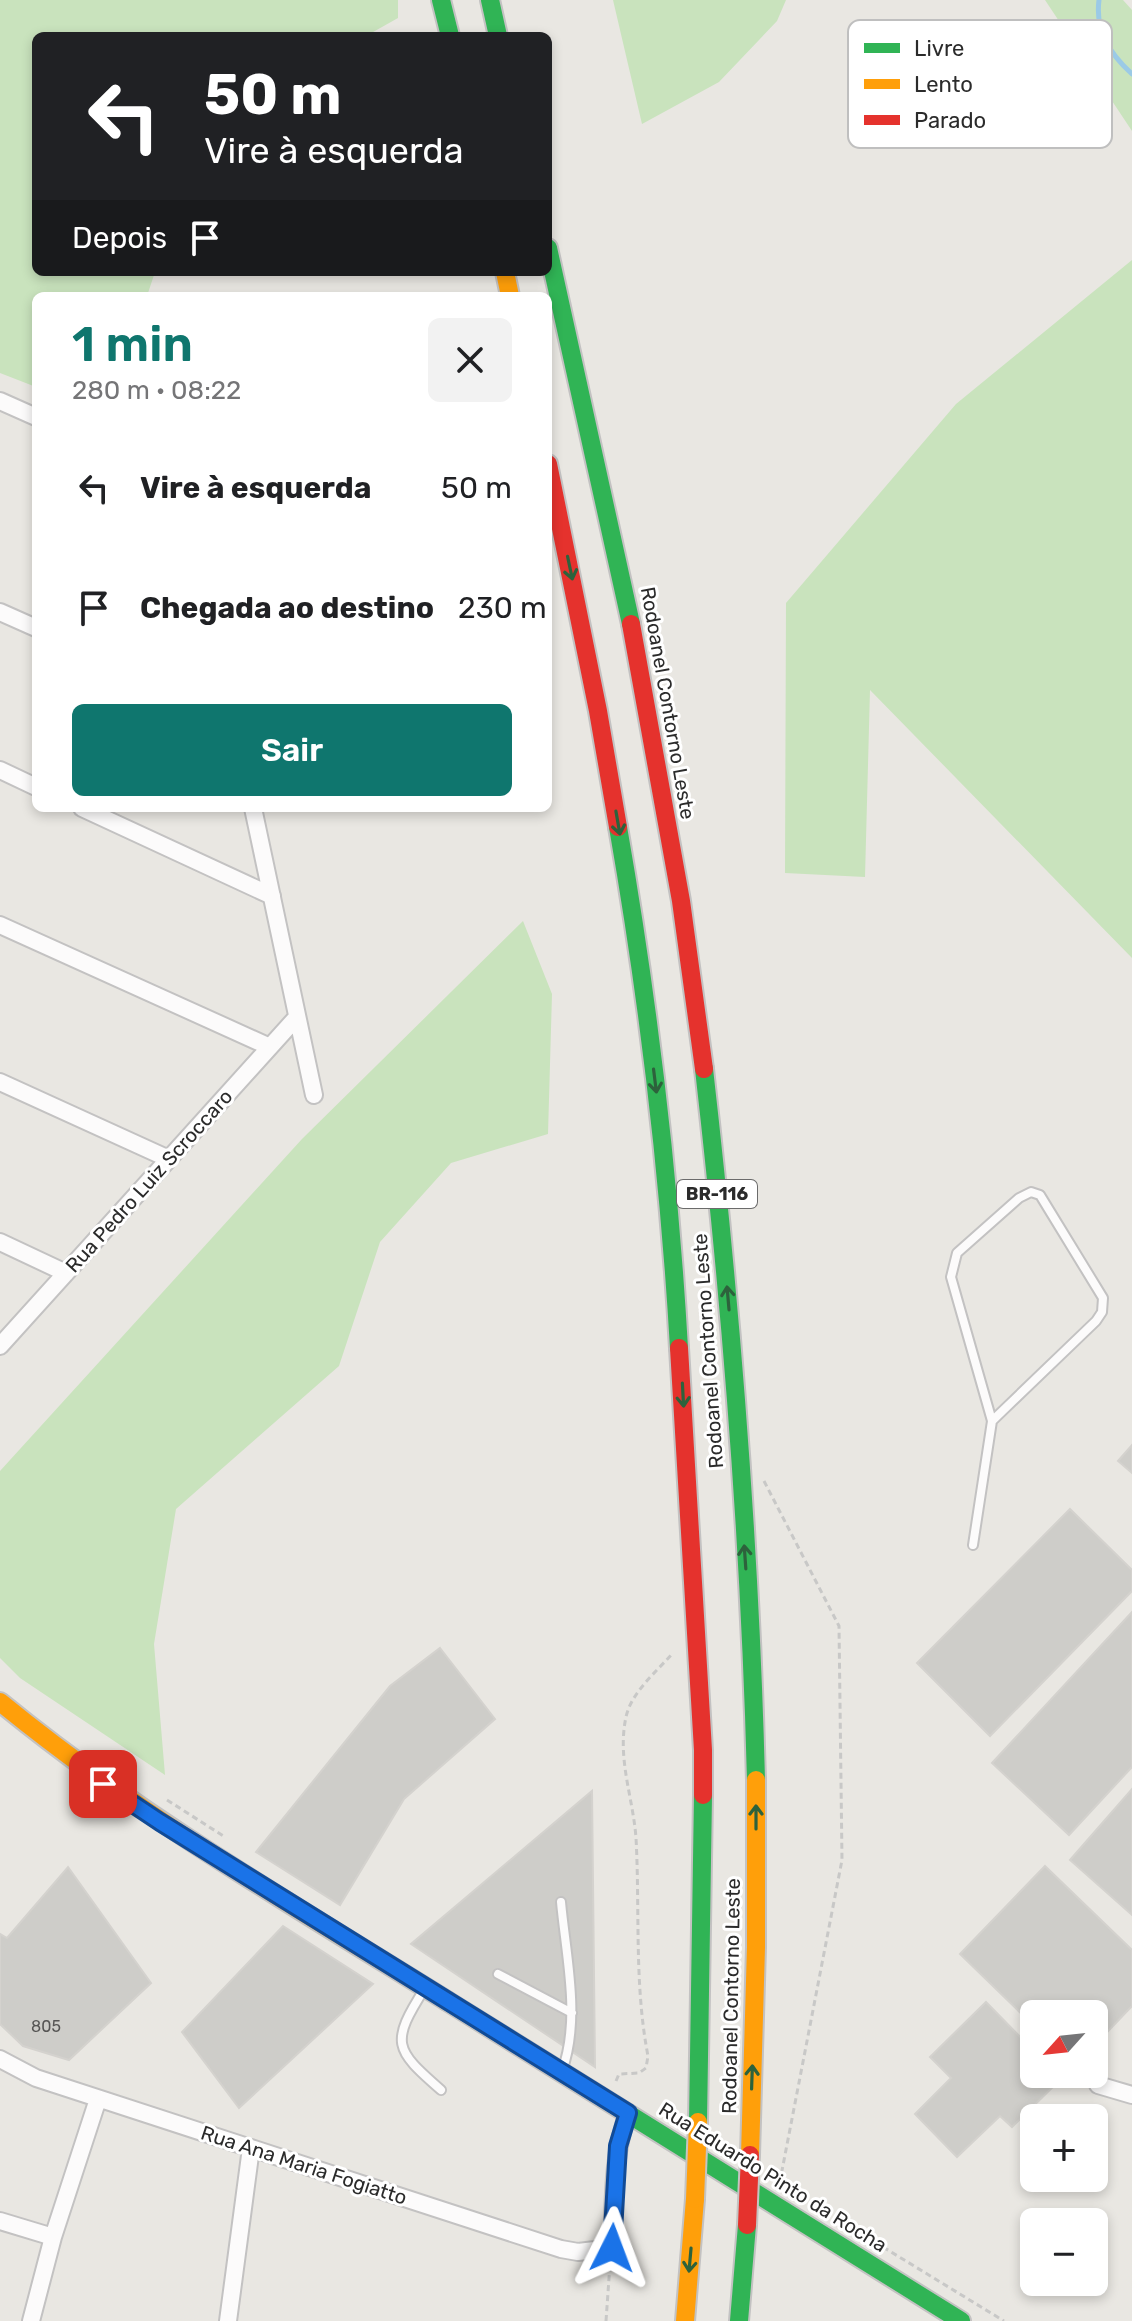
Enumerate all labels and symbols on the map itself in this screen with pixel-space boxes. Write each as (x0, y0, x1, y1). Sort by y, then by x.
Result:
legend (848, 20, 1112, 148)
text: Livre (914, 35, 964, 62)
text: Lento (914, 71, 973, 98)
text: Parado (914, 107, 986, 134)
one-way arrow (563, 554, 578, 580)
street label: Rodoanel Contorno Leste (636, 585, 700, 821)
one-way arrow (612, 810, 627, 835)
one-way arrow (647, 1067, 662, 1093)
street label: Rua Pedro Luiz Scroccaro (60, 1085, 238, 1277)
road number: BR-116 (677, 1180, 757, 1208)
street label: Rodoanel Contorno Leste (688, 1233, 728, 1469)
one-way arrow (720, 1285, 735, 1312)
one-way arrow (676, 1381, 691, 1408)
one-way arrow (737, 1544, 752, 1571)
pin (69, 1750, 137, 1818)
one-way arrow (748, 1804, 764, 1831)
street label: Rodoanel Contorno Leste (717, 1878, 745, 2114)
north arrow (1020, 2000, 1108, 2088)
house number: 805 (31, 2017, 61, 2036)
one-way arrow (744, 2064, 760, 2091)
street label: Rua Eduardo Pinto da Rocha (655, 2097, 891, 2257)
street label: Rua Ana Maria Fogiatto (198, 2120, 410, 2210)
position arrow (570, 2206, 654, 2290)
one-way arrow (682, 2246, 697, 2273)

